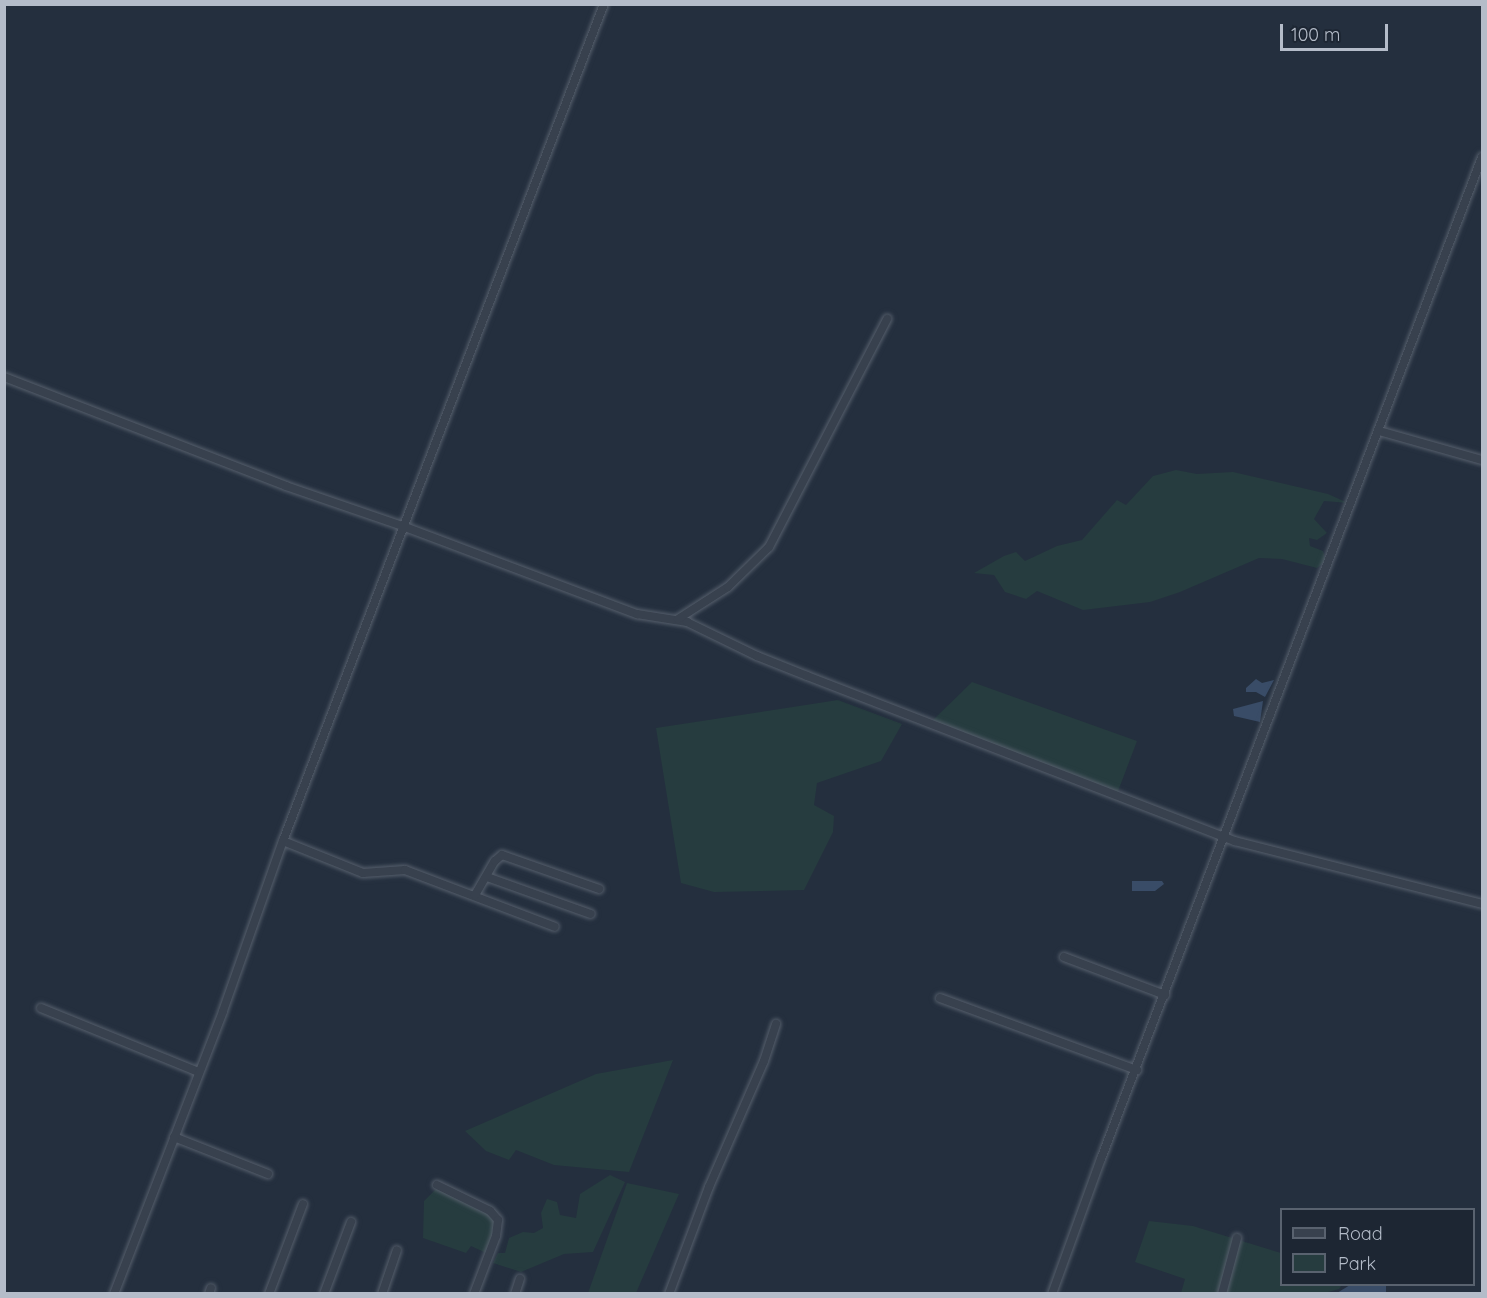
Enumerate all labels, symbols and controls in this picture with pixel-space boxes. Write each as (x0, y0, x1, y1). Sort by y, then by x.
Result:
scale bar (1283, 12, 1391, 50)
text: 100 m (1291, 23, 1340, 46)
legend (1280, 1208, 1475, 1286)
text: Road (1338, 1222, 1383, 1245)
text: Park (1338, 1252, 1376, 1275)

